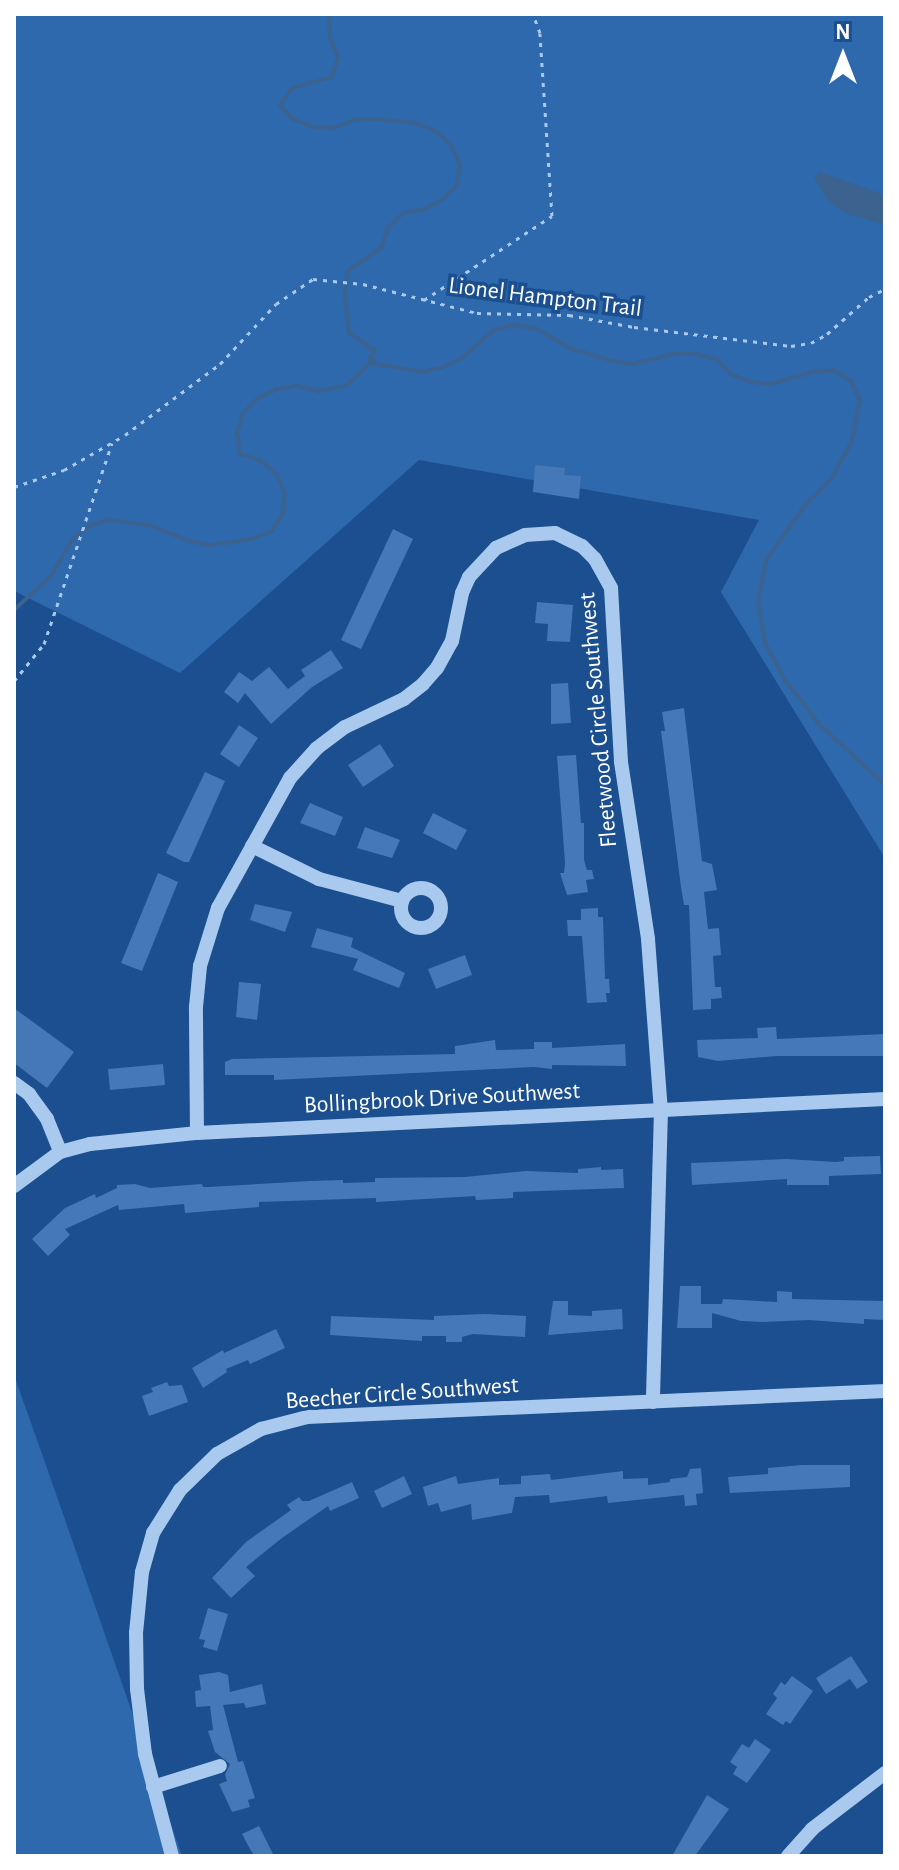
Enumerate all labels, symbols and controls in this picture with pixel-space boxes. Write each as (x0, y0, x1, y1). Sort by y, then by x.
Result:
north arrow (803, 16, 883, 96)
text: N (835, 21, 851, 43)
street label: Lionel Hampton Trail (447, 272, 643, 324)
street label: Fleetwood Circle Southwest (573, 591, 625, 849)
street label: Bollingbrook Drive Southwest (303, 1077, 581, 1121)
street label: Beecher Circle Southwest (285, 1371, 519, 1417)

